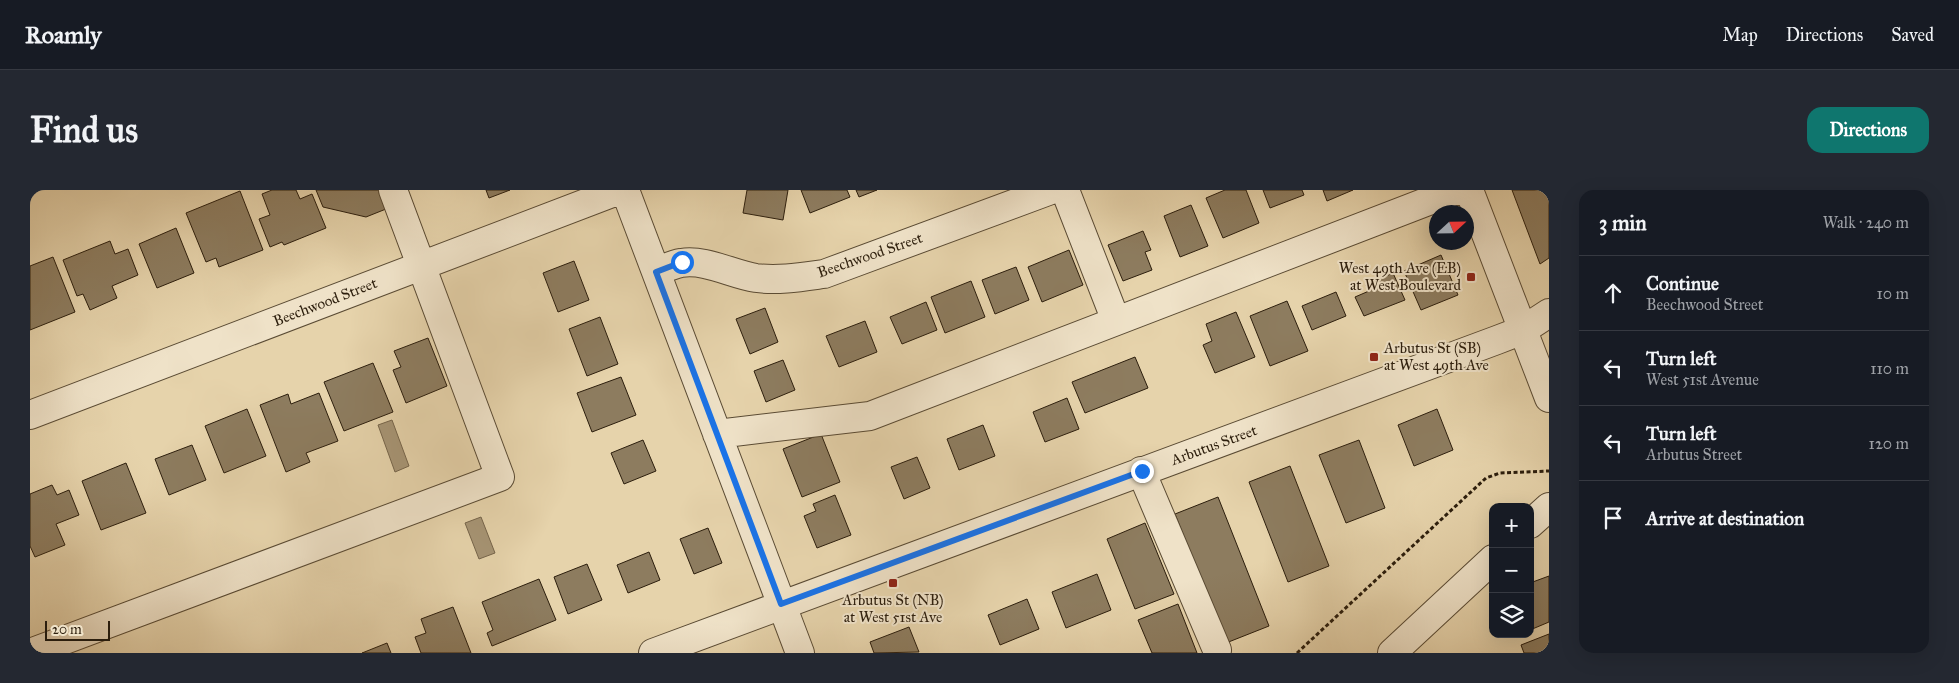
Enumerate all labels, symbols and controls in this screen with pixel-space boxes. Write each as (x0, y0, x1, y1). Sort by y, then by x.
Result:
text: Roamly (25, 20, 102, 50)
text: Map (1722, 24, 1758, 46)
text: Directions (1786, 24, 1863, 46)
text: Saved (1891, 24, 1934, 46)
button: Directions (1807, 107, 1929, 153)
text: Find us (30, 109, 138, 152)
north arrow (1429, 205, 1474, 250)
text: 3 min (1599, 210, 1647, 236)
text: Walk · 240 m (1823, 213, 1909, 232)
street label: Beechwood Street (815, 228, 926, 281)
route start (671, 251, 694, 274)
place label: West 49th Ave (EB) at West Boulevard (1339, 259, 1461, 294)
marker: West 49th Ave (EB) at West Boulevard (1465, 271, 1477, 283)
text: Continue (1646, 272, 1719, 295)
street label: Beechwood Street (270, 274, 380, 330)
icon: ahead (1599, 279, 1627, 307)
text: 10 m (1877, 284, 1909, 303)
text: Beechwood Street (1646, 295, 1763, 314)
place label: Arbutus St (SB) at West 49th Ave (1383, 339, 1489, 374)
text: Turn left (1646, 347, 1716, 370)
marker: Arbutus St (SB) at West 49th Ave (1368, 351, 1380, 363)
icon: left (1599, 354, 1627, 382)
text: 110 m (1870, 359, 1909, 378)
text: West 51st Avenue (1646, 370, 1759, 389)
street label: Arbutus Street (1168, 421, 1260, 469)
text: Turn left (1646, 422, 1716, 445)
icon: left (1599, 429, 1627, 457)
text: 120 m (1869, 434, 1909, 453)
text: Arbutus Street (1646, 445, 1742, 464)
route end (1131, 460, 1154, 483)
map controls (1489, 503, 1534, 638)
button: + (1489, 503, 1534, 548)
icon: arrive (1599, 504, 1627, 532)
text: Arrive at destination (1646, 507, 1804, 530)
button: − (1489, 548, 1534, 593)
marker: Arbutus St (NB) at West 51st Ave (887, 577, 899, 589)
place label: Arbutus St (NB) at West 51st Ave (841, 591, 944, 626)
button: layers (1489, 593, 1534, 638)
scale bar (45, 618, 110, 641)
text: 20 m (52, 621, 82, 638)

